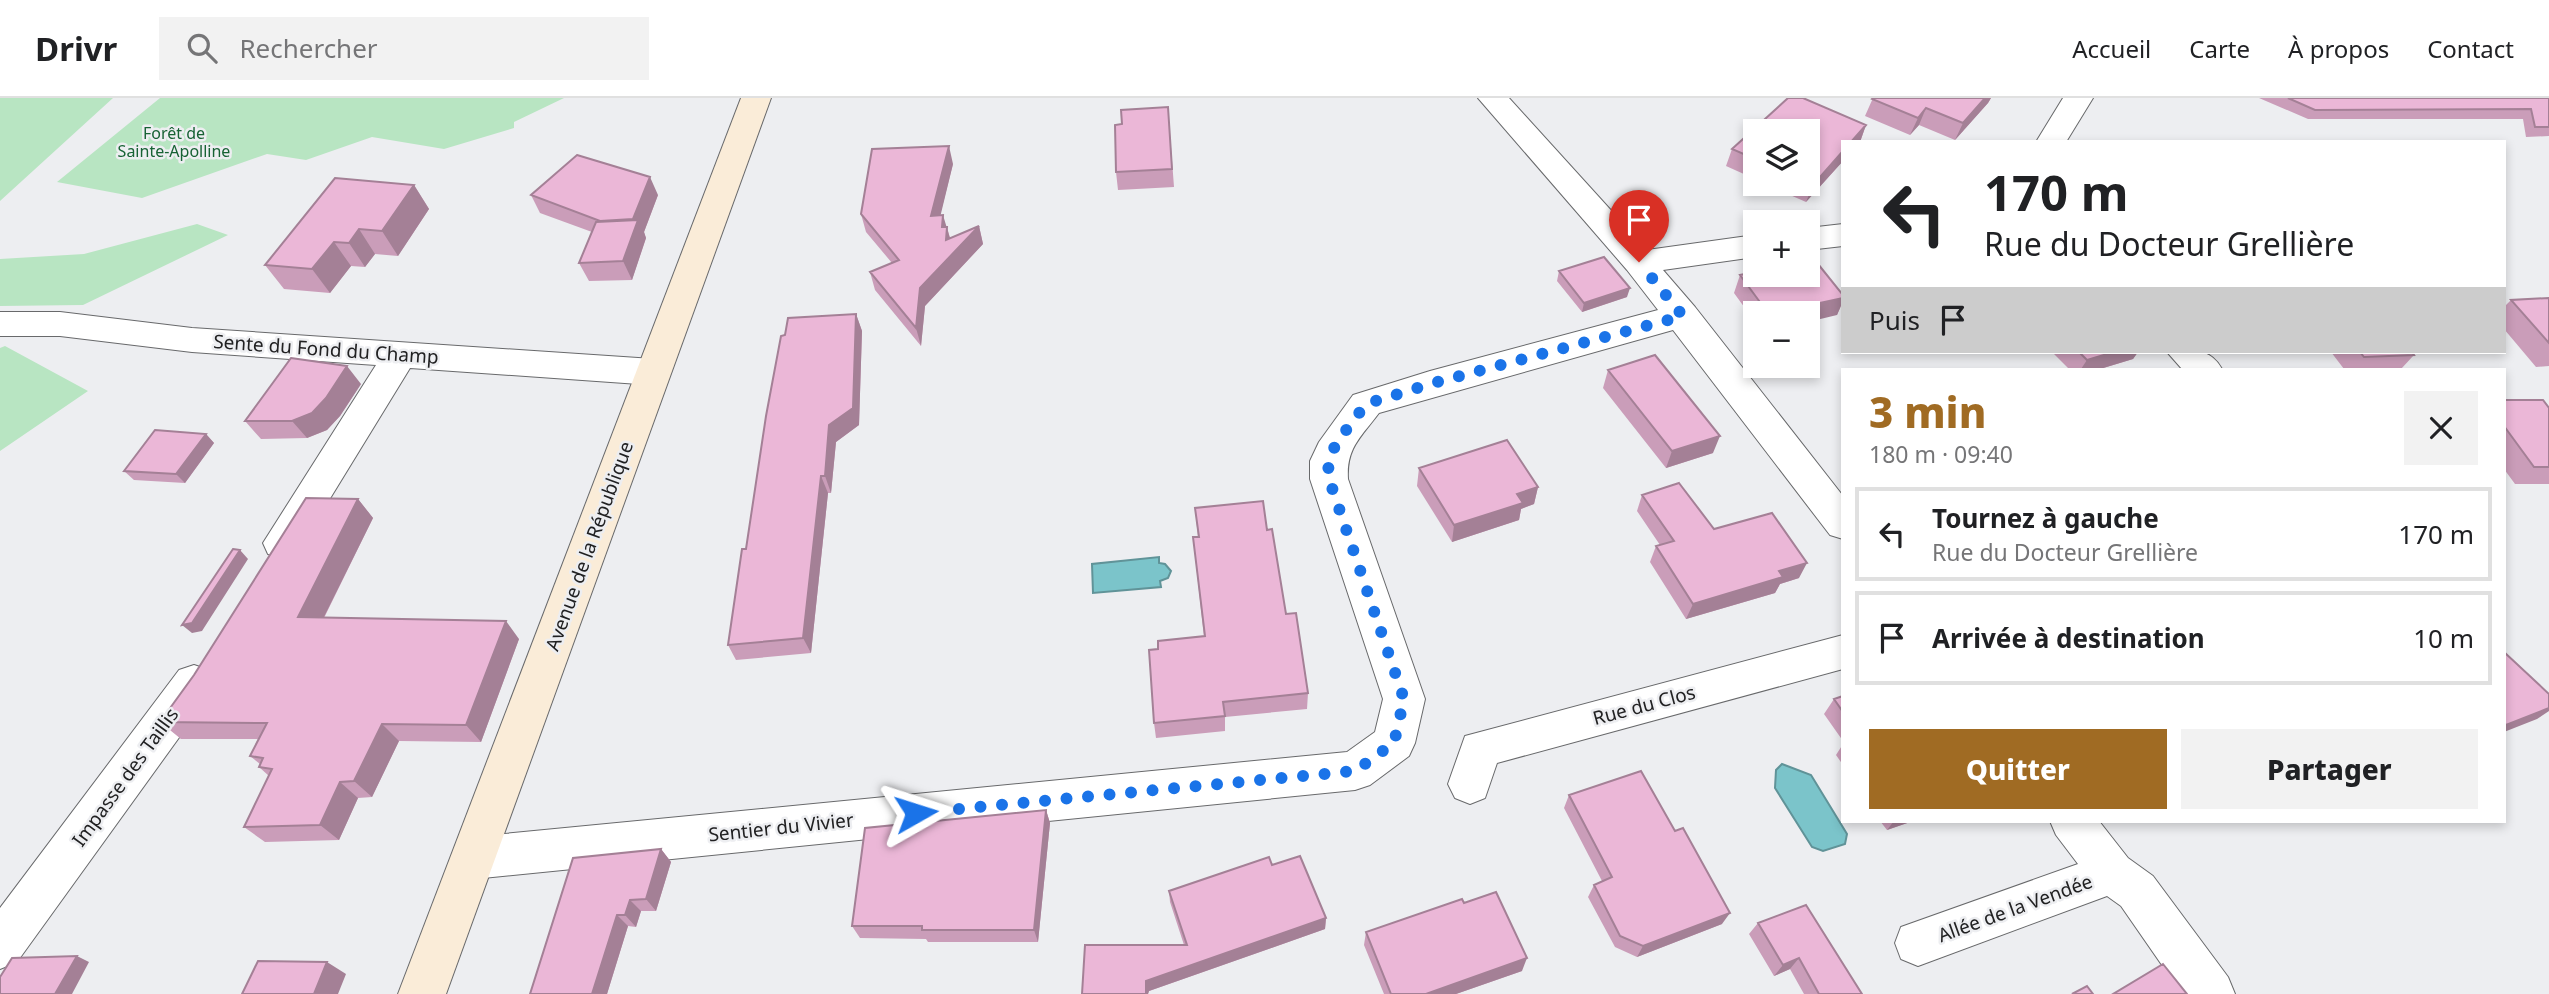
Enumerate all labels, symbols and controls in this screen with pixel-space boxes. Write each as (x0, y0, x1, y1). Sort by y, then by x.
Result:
search box (159, 17, 649, 80)
text: Drivr (35, 26, 117, 71)
icon: search (183, 29, 221, 67)
text: Rechercher (239, 30, 378, 66)
text: Accueil (2072, 32, 2151, 65)
text: Carte (2189, 32, 2250, 65)
text: À propos (2288, 32, 2389, 65)
text: Contact (2427, 32, 2514, 65)
map controls (1743, 119, 1820, 378)
button: layers (1743, 119, 1820, 196)
park label: Forêt de Sainte-Apolline (118, 122, 230, 162)
text: 170 m (1984, 159, 2129, 225)
icon: left (1869, 168, 1960, 259)
pin (1609, 190, 1669, 262)
icon: arrive (1620, 201, 1658, 239)
button: + (1743, 210, 1820, 287)
text: Rue du Docteur Grellière (1984, 222, 2354, 265)
button: − (1743, 301, 1820, 378)
icon: arrive (1934, 301, 1972, 339)
text: Puis (1869, 302, 1920, 338)
street label: Sente du Fond du Champ (213, 328, 439, 370)
text: 3 min (1869, 383, 1986, 440)
button: close (2404, 391, 2478, 465)
street label: Avenue de la République (539, 438, 639, 654)
text: 180 m · 09:40 (1869, 438, 2013, 470)
text: Tournez à gauche (1932, 500, 2159, 536)
icon: left (1873, 515, 1911, 553)
text: 170 m (2398, 516, 2474, 552)
text: Rue du Docteur Grellière (1932, 536, 2198, 568)
icon: arrive (1873, 619, 1911, 657)
text: Arrivée à destination (1932, 620, 2205, 656)
text: 10 m (2413, 620, 2474, 656)
street label: Rue du Clos (1590, 679, 1698, 731)
street label: Impasse des Taillis (66, 703, 184, 851)
button: Quitter (1869, 729, 2167, 809)
button: Partager (2181, 729, 2478, 809)
position arrow (879, 776, 953, 850)
street label: Sentier du Vivier (707, 806, 855, 848)
street label: Allée de la Vendée (1934, 868, 2096, 948)

